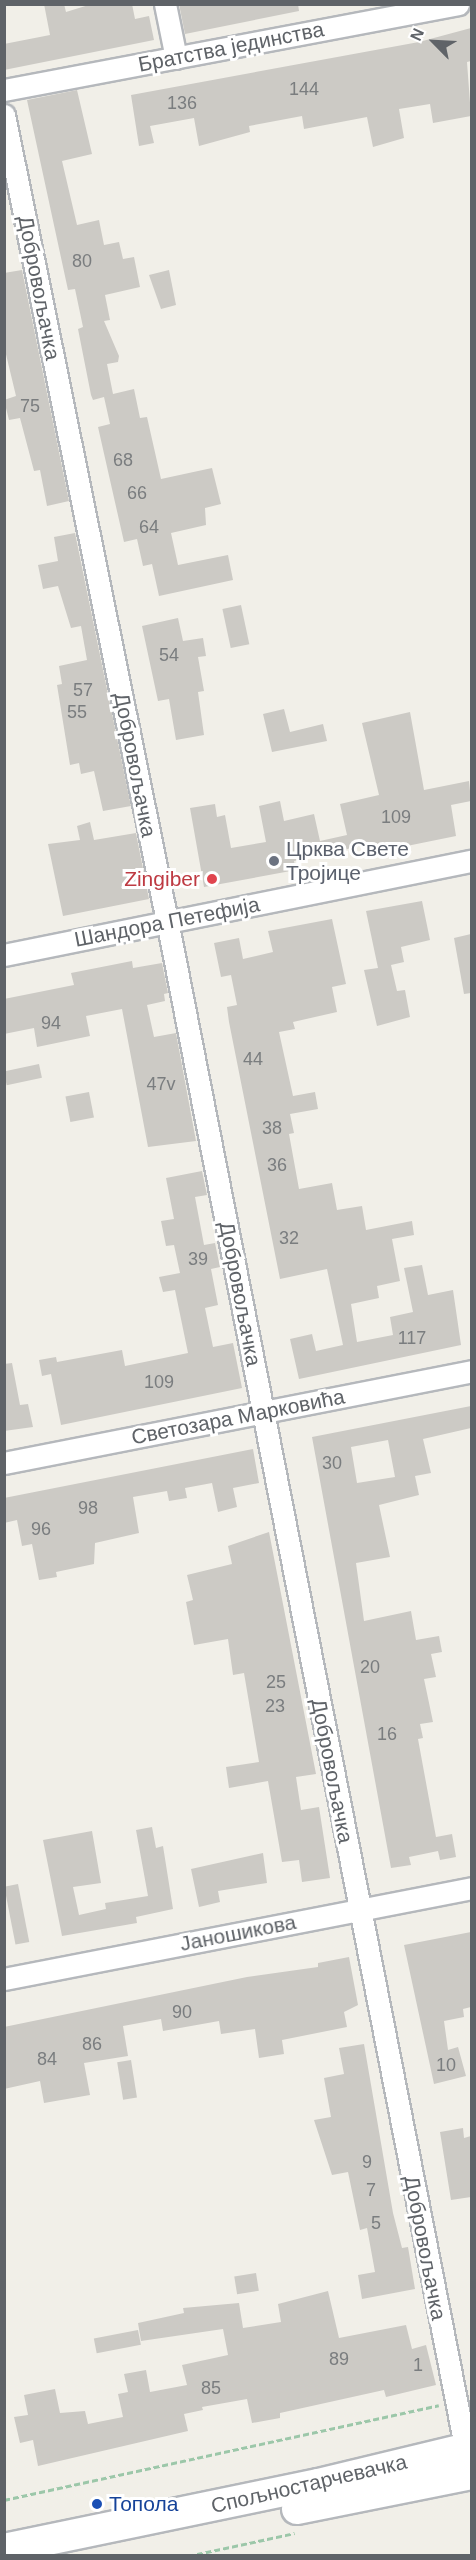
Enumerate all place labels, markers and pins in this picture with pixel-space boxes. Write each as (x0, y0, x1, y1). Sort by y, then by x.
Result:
place label: Црква Свете Тројице (286, 836, 409, 886)
marker: Црква Свете Тројице (267, 854, 281, 868)
place label: Zingiber (124, 866, 200, 892)
marker: Zingiber (205, 872, 219, 886)
place label: Топола (109, 2491, 178, 2517)
marker: Топола (90, 2497, 104, 2511)

